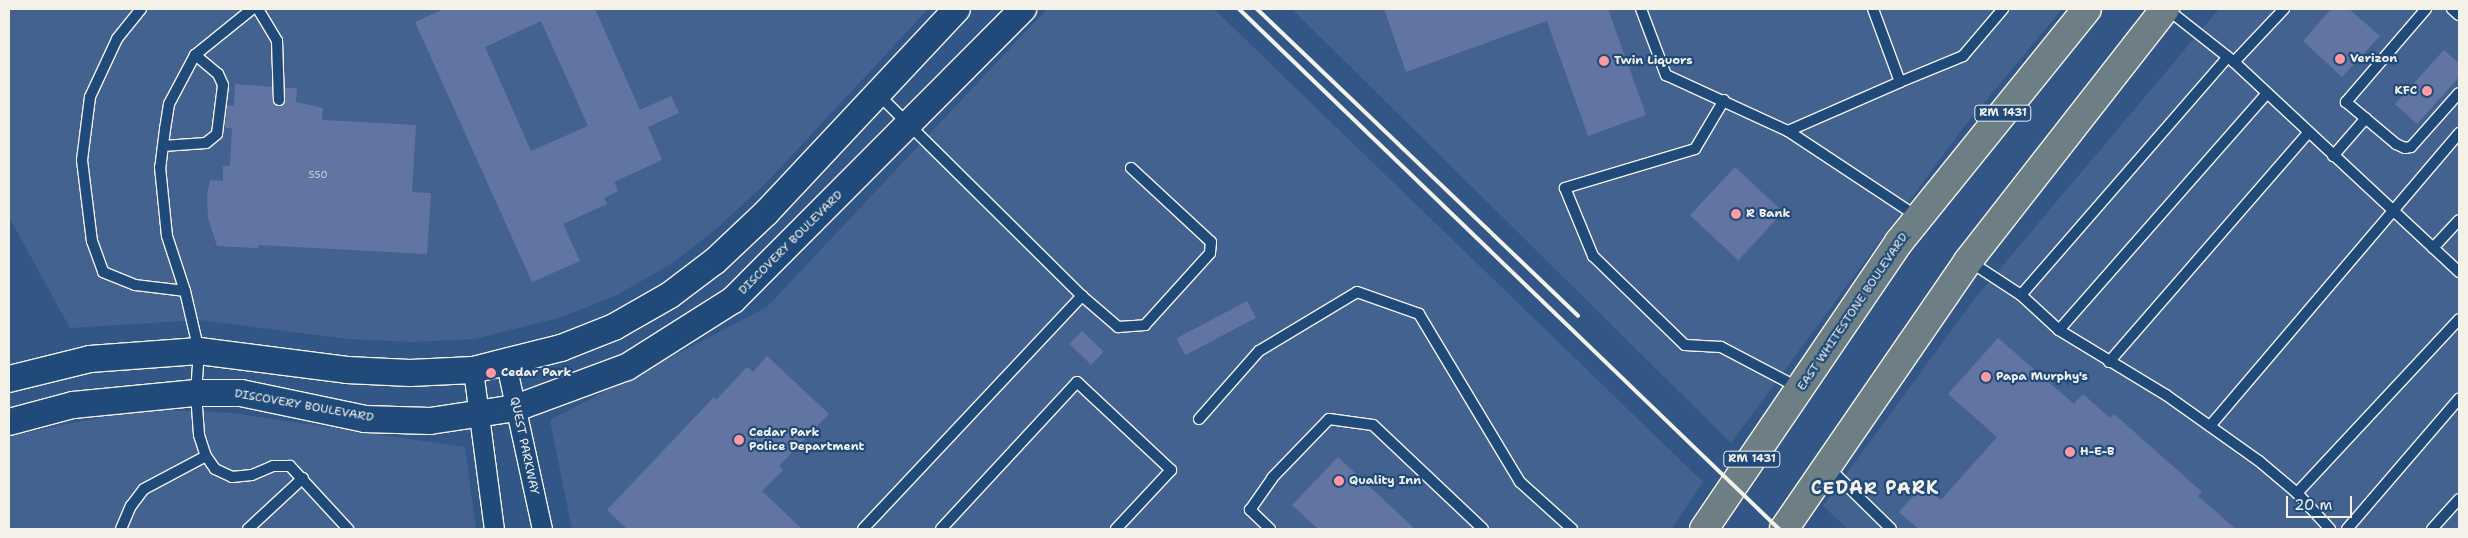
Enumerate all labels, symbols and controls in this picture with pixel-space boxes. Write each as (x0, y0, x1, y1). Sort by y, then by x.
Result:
place label: Verizon (2350, 52, 2397, 66)
marker: Verizon (2334, 53, 2346, 65)
place label: Twin Liquors (1614, 54, 1693, 68)
marker: Twin Liquors (1598, 55, 1610, 67)
place label: KFC (2395, 84, 2417, 98)
marker: KFC (2421, 85, 2433, 97)
road number: RM 1431 (1974, 105, 2032, 122)
house number: 550 (309, 169, 327, 181)
street label: DISCOVERY BOULEVARD (736, 188, 846, 298)
place label: R Bank (1746, 207, 1790, 221)
marker: R Bank (1730, 208, 1742, 220)
street label: EAST WHITESTONE BOULEVARD (1795, 230, 1911, 394)
place label: Cedar Park (501, 366, 571, 380)
marker: Cedar Park (485, 367, 497, 379)
place label: Papa Murphy's (1996, 370, 2088, 384)
marker: Papa Murphy's (1980, 371, 1992, 383)
street label: DISCOVERY BOULEVARD (233, 387, 375, 425)
street label: QUEST PARKWAY (507, 396, 541, 496)
place label: Cedar Park Police Department (749, 426, 864, 454)
marker: Cedar Park Police Department (733, 434, 745, 446)
place label: H-E-B (2080, 445, 2114, 459)
marker: H-E-B (2064, 446, 2076, 458)
road number: RM 1431 (1723, 450, 1781, 468)
place label: Quality Inn (1349, 474, 1421, 488)
marker: Quality Inn (1333, 475, 1345, 487)
district label: CEDAR PARK (1810, 477, 1940, 499)
scale bar (2288, 486, 2354, 518)
text: 20 m (2294, 495, 2333, 515)

